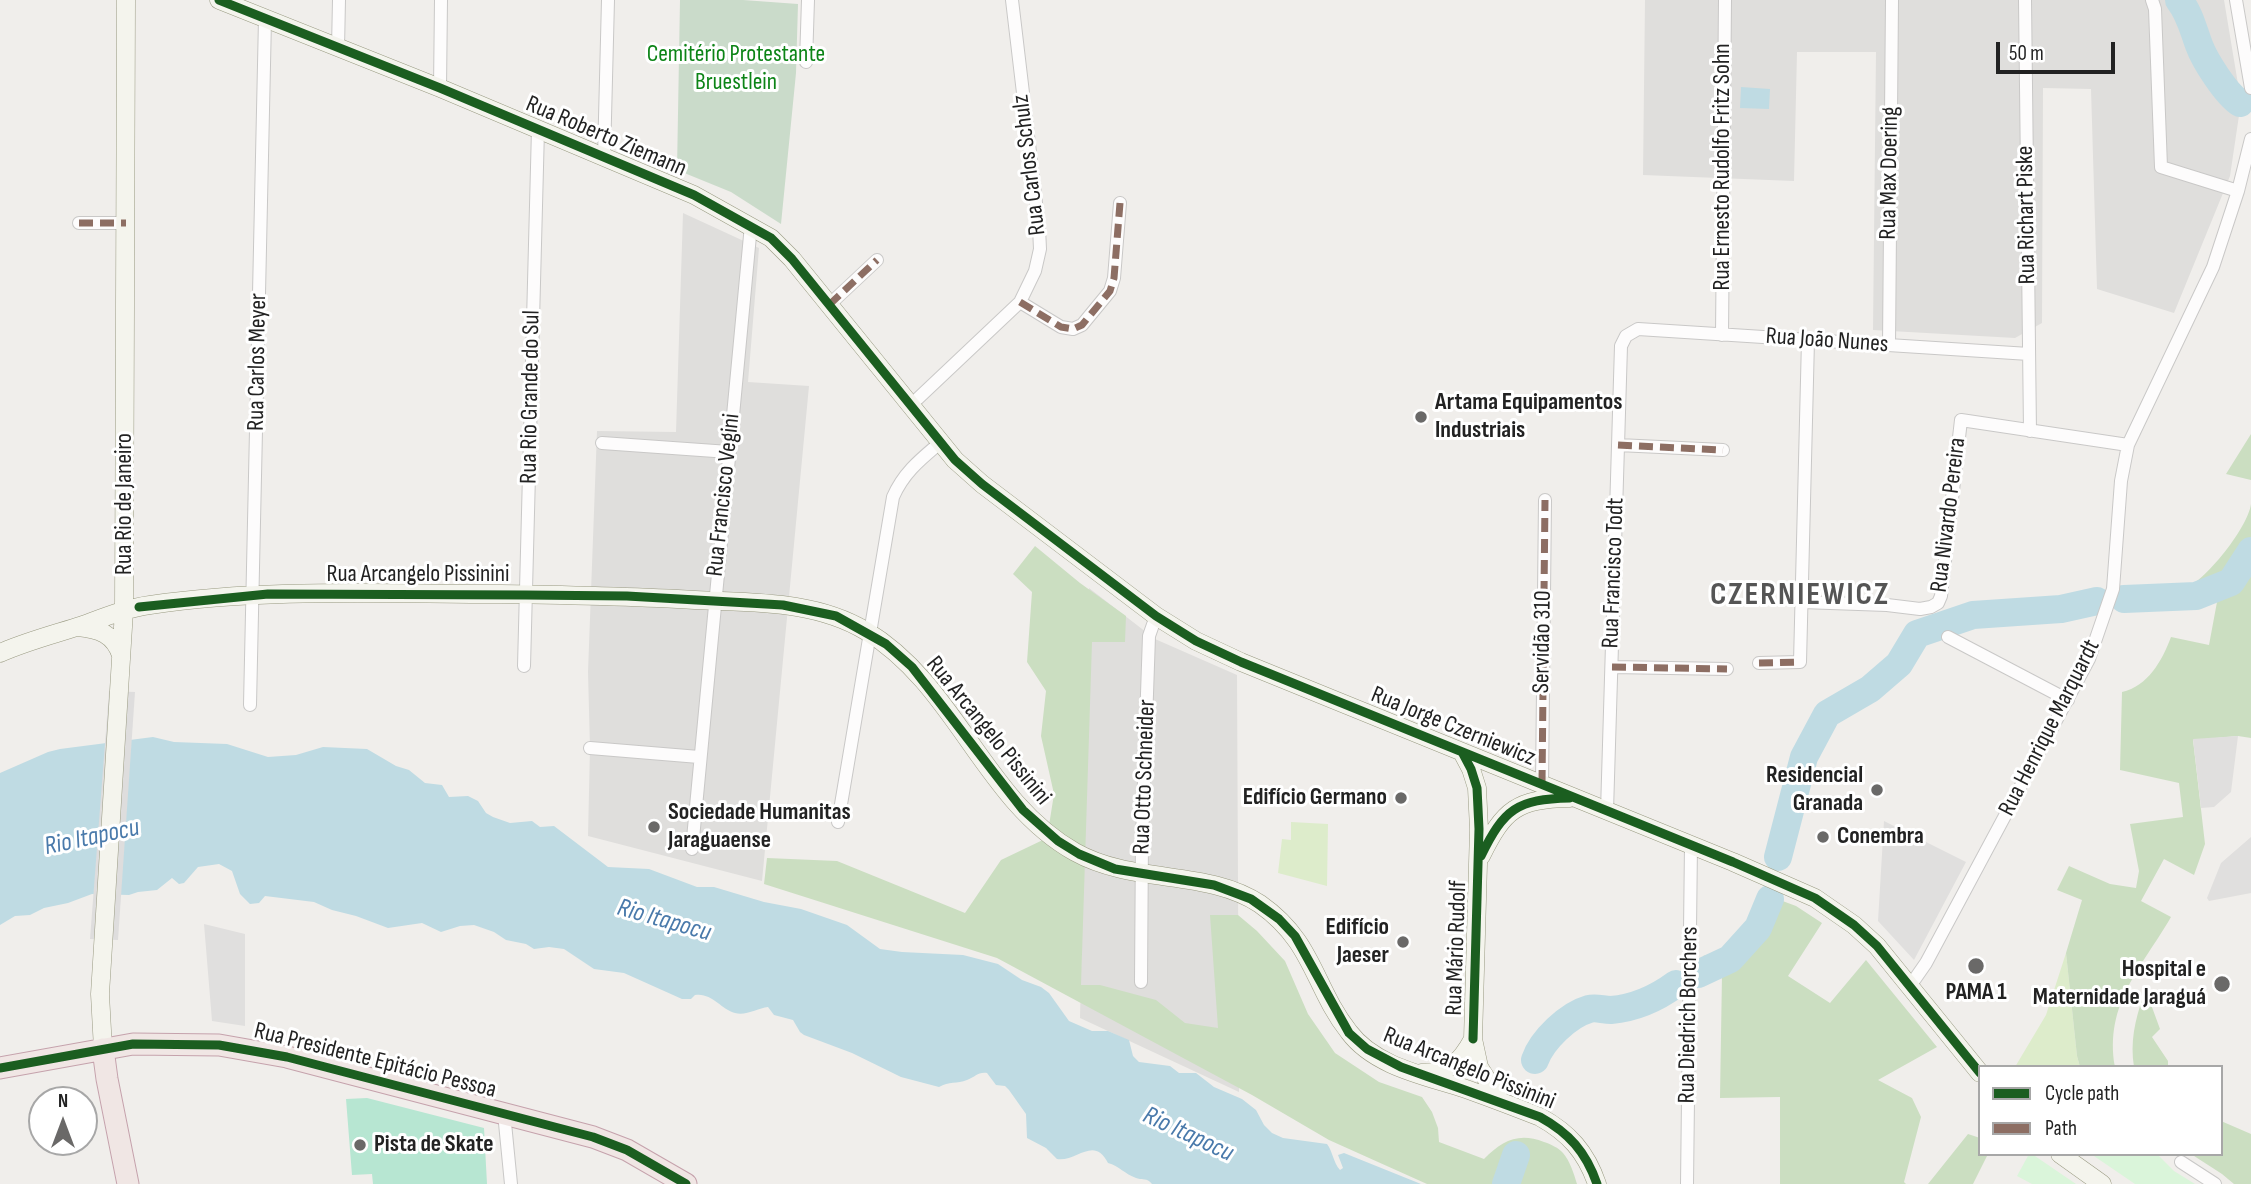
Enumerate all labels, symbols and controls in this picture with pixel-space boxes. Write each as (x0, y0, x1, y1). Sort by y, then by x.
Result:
scale bar (1999, 28, 2118, 72)
park label: Cemitério Protestante Bruestlein (647, 41, 825, 97)
text: 50 m (2009, 41, 2044, 66)
street label: Rua Ernesto Rudolfo Fritz Sohn (1709, 43, 1737, 291)
street label: Rua Roberto Ziemann (521, 90, 691, 184)
street label: Rua Carlos Schulz (1007, 93, 1053, 237)
street label: Rua Max Doering (1874, 106, 1906, 240)
street label: Rua Richart Piske (2011, 145, 2043, 285)
street label: Rua Carlos Meyer (242, 293, 274, 431)
street label: Rua Rio Grande do Sul (515, 310, 547, 484)
street label: Rua João Nunes (1765, 322, 1889, 360)
place label: Artama Equipamentos Industriais (1435, 389, 1622, 445)
marker: Artama Equipamentos Industriais (1413, 409, 1429, 425)
street label: Rua Francisco Vegini (701, 412, 747, 578)
street label: Rua Rio de Janeiro (111, 433, 139, 575)
street label: Rua Nivardo Pereira (1925, 436, 1973, 594)
street label: Rua Francisco Todt (1597, 497, 1631, 649)
street label: Rua Arcangelo Pissinini (326, 561, 510, 589)
district label: CZERNIEWICZ (1711, 577, 1889, 615)
street label: Servidão 310 (1528, 590, 1558, 694)
street label: Rua Henrique Marquardt (1993, 635, 2107, 821)
street label: Rua Arcangelo Pissinini (919, 651, 1057, 811)
street label: Rua Jorge Czerniewicz (1367, 681, 1539, 773)
street label: Rua Otto Schneider (1128, 699, 1162, 855)
place label: Residencial Granada (1766, 762, 1863, 818)
marker: Residencial Granada (1869, 782, 1885, 798)
place label: Edifício Germano (1243, 784, 1387, 812)
marker: Edifício Germano (1393, 790, 1409, 806)
place label: Sociedade Humanitas Jaraguaense (668, 799, 851, 855)
water label: Rio Itapocu (42, 813, 142, 863)
marker: Sociedade Humanitas Jaraguaense (646, 819, 662, 835)
place label: Conembra (1837, 823, 1924, 851)
marker: Conembra (1815, 829, 1831, 845)
street label: Rua Mário Rudolf (1440, 880, 1474, 1016)
water label: Rio Itapocu (613, 893, 715, 949)
place label: Edifício Jaeser (1326, 914, 1389, 970)
street label: Rua Diedrich Borchers (1673, 926, 1705, 1104)
marker: Edifício Jaeser (1395, 934, 1411, 950)
marker: PAMA 1 (1966, 956, 1986, 976)
place label: Hospital e Maternidade Jaraguá (2033, 956, 2206, 1012)
marker: Hospital e Maternidade Jaraguá (2212, 974, 2232, 994)
place label: PAMA 1 (1945, 979, 2007, 1007)
street label: Rua Presidente Epitácio Pessoa (251, 1017, 499, 1105)
street label: Rua Arcangelo Pissinini (1379, 1021, 1559, 1117)
legend (1978, 1065, 2223, 1156)
text: Cycle path (2045, 1081, 2119, 1106)
north arrow (28, 1086, 98, 1156)
text: N (58, 1090, 68, 1113)
water label: Rio Itapocu (1138, 1101, 1238, 1169)
text: Path (2045, 1116, 2077, 1141)
place label: Pista de Skate (374, 1131, 494, 1159)
marker: Pista de Skate (352, 1137, 368, 1153)

